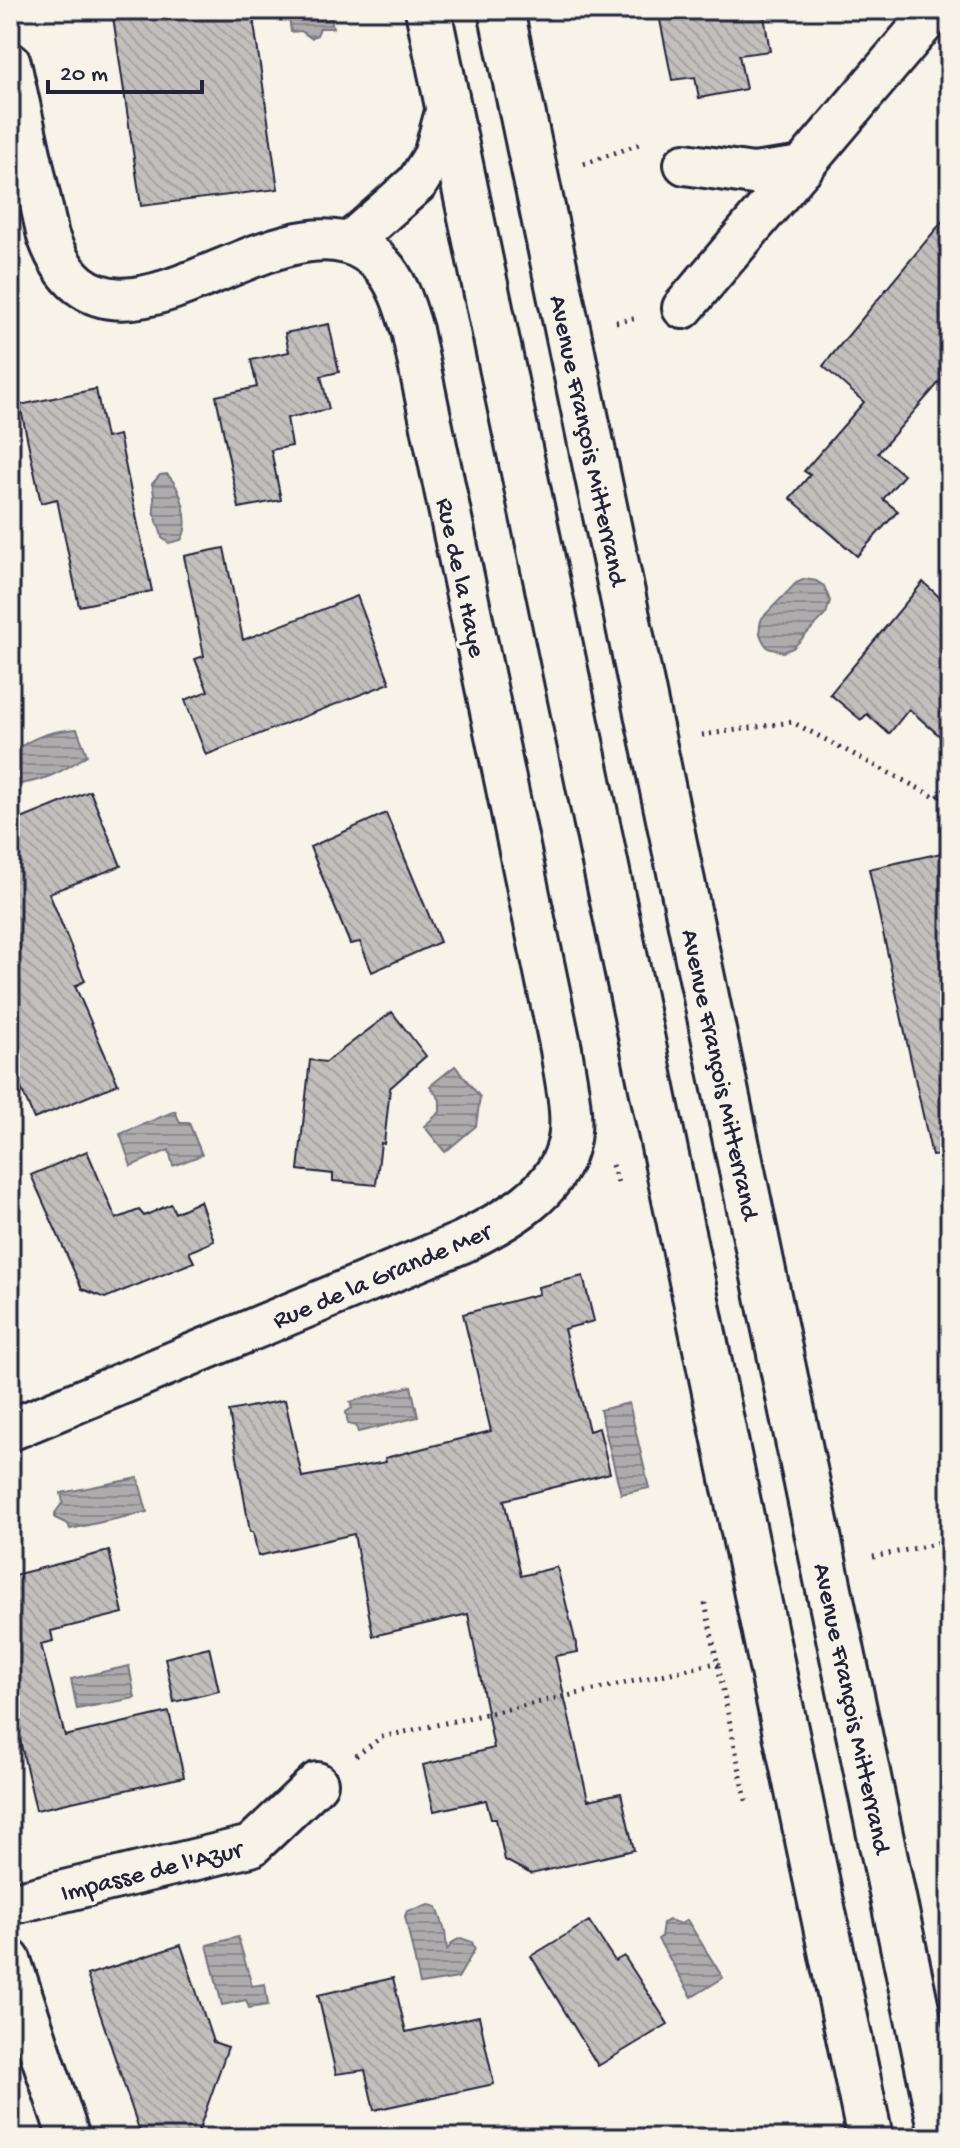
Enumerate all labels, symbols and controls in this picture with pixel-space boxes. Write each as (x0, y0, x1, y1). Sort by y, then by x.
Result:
scale bar (48, 44, 202, 94)
text: 20 m (60, 61, 108, 90)
street label: Avenue François Mitterrand (540, 293, 632, 591)
street label: Rue de la Haye (427, 495, 491, 661)
street label: Avenue François Mitterrand (672, 927, 764, 1225)
street label: Rue de la Grande Mer (269, 1217, 499, 1338)
street label: Avenue François Mitterrand (804, 1561, 896, 1859)
street label: Impasse de l'Azur (58, 1835, 249, 1911)

